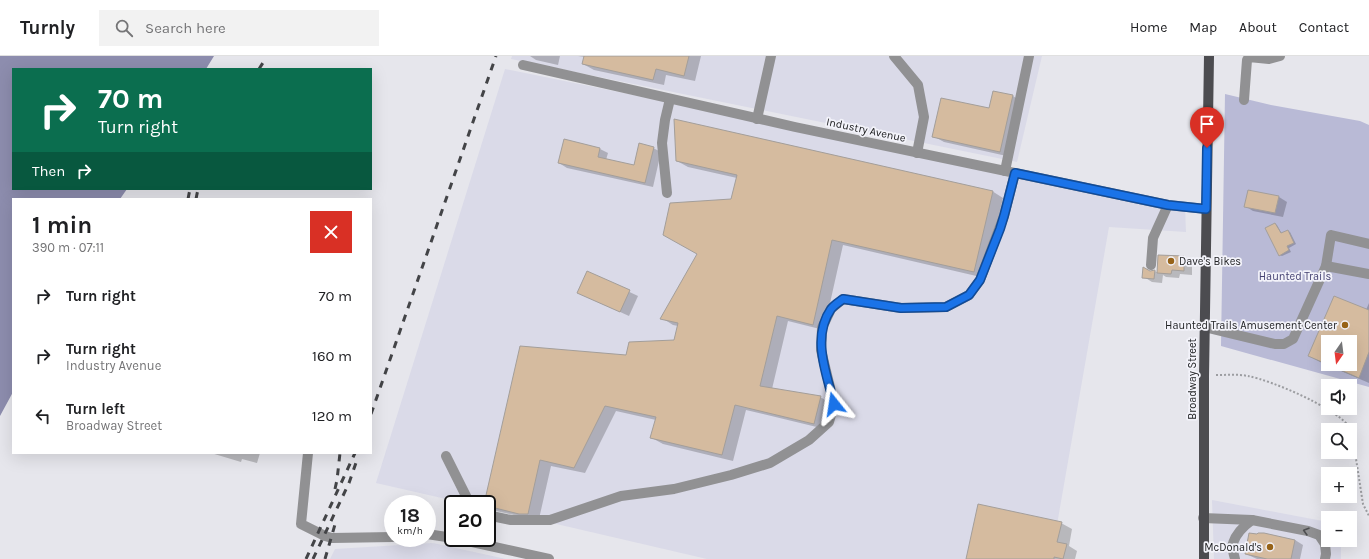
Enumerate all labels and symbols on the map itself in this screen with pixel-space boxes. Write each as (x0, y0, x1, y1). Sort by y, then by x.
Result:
pin (1190, 107, 1224, 148)
street label: Industry Avenue (825, 115, 907, 145)
place label: Dave's Bikes (1179, 255, 1241, 268)
marker: Dave's Bikes (1166, 256, 1176, 266)
park label: Haunted Trails (1259, 270, 1331, 283)
place label: Haunted Trails Amusement Center (1165, 319, 1337, 332)
marker: Haunted Trails Amusement Center (1340, 320, 1350, 330)
north arrow (1321, 335, 1357, 371)
street label: Broadway Street (1186, 338, 1199, 420)
position arrow (813, 383, 855, 425)
speed limit sign: 20 (444, 495, 496, 547)
one-way arrow (1303, 527, 1310, 536)
place label: McDonald's (1204, 541, 1262, 554)
marker: McDonald's (1265, 542, 1275, 552)

